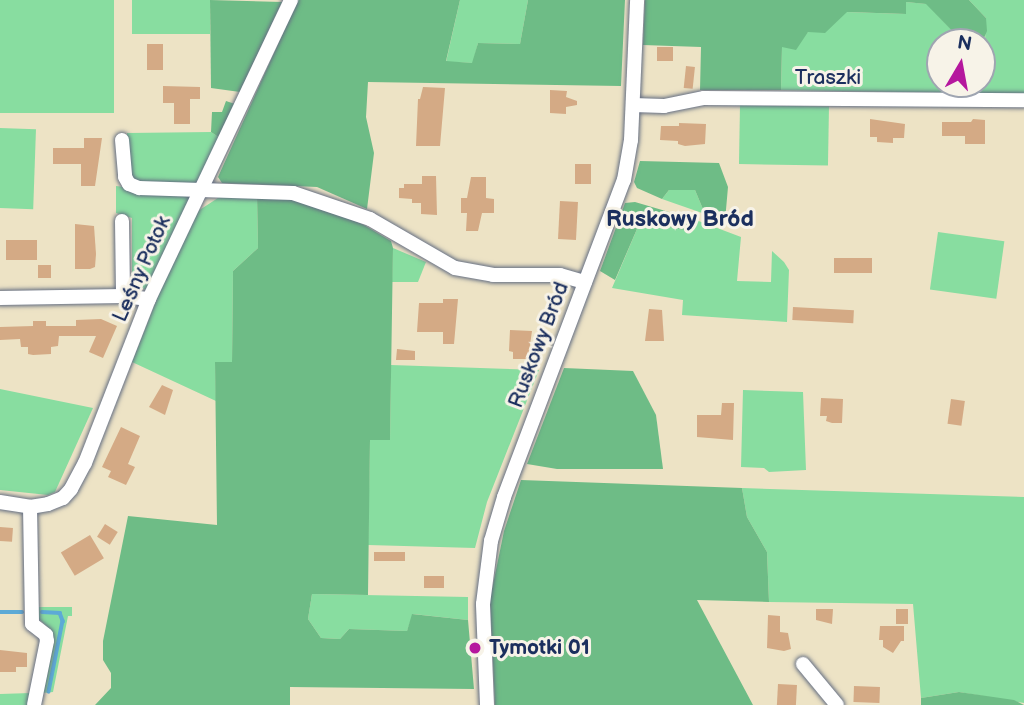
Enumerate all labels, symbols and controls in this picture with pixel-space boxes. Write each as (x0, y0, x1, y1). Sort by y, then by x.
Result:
north arrow (926, 28, 996, 98)
text: N (955, 31, 973, 56)
street label: Traszki (795, 65, 861, 91)
district label: Ruskowy Bród (606, 205, 754, 233)
street label: Leśny Potok (107, 211, 177, 327)
street label: Ruskowy Bród (503, 278, 575, 412)
place label: Tymotki 01 (489, 635, 590, 661)
marker: Tymotki 01 (467, 640, 483, 656)

